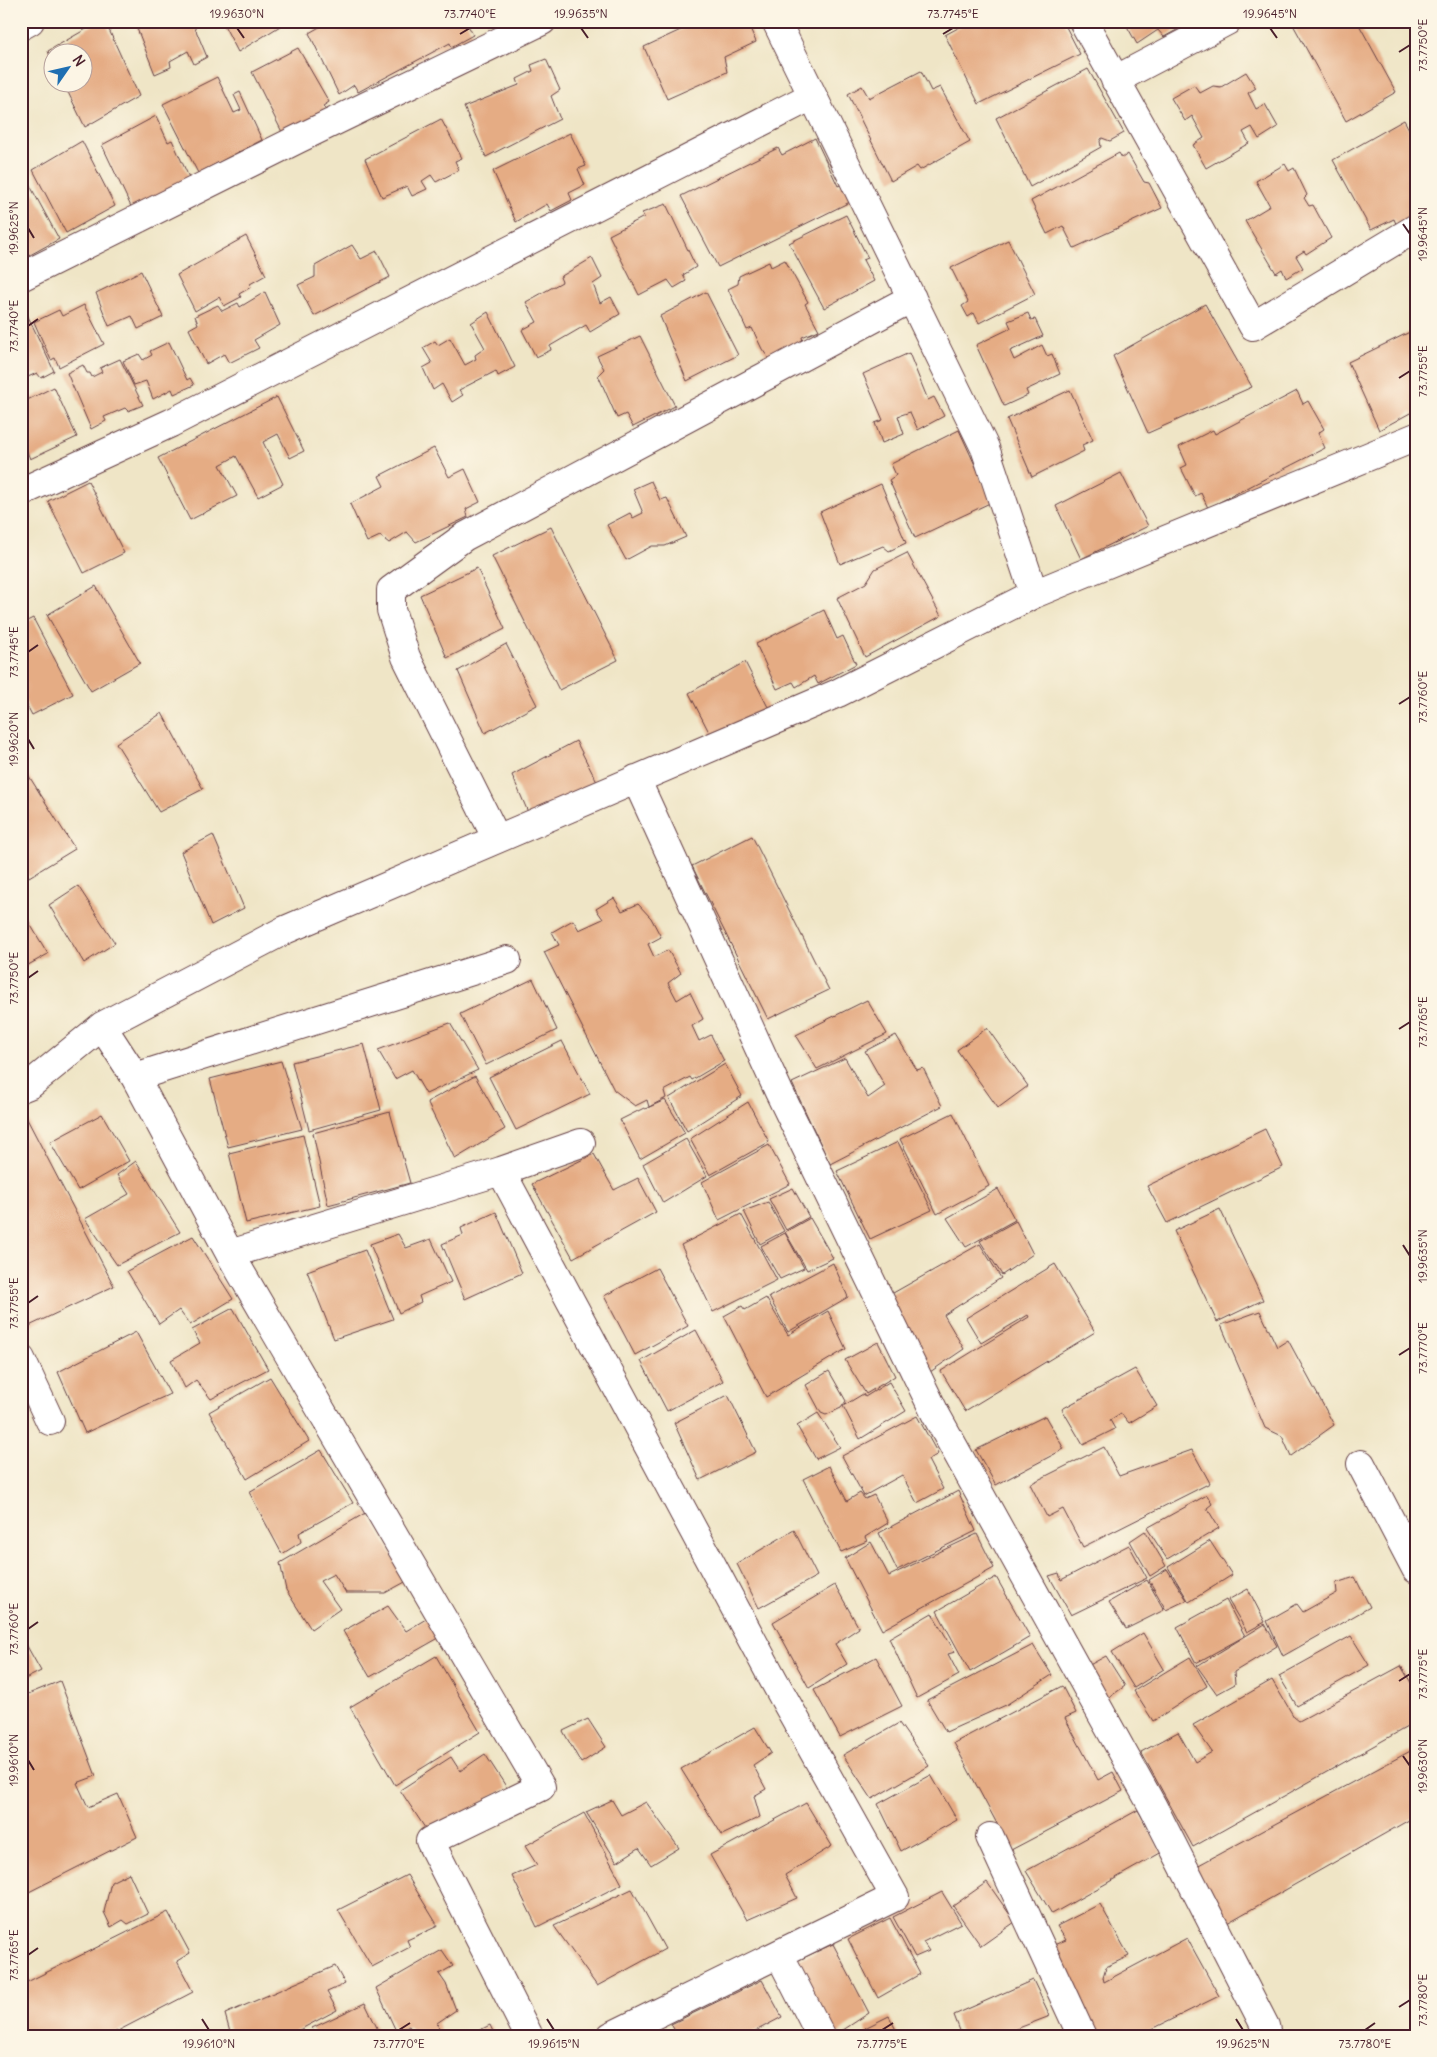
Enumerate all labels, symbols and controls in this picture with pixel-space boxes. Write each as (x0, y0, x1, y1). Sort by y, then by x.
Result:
text: 19.9630°N (210, 6, 264, 21)
text: 73.7740°E (444, 6, 496, 21)
text: 19.9635°N (554, 6, 608, 21)
text: 73.7745°E (927, 6, 979, 21)
text: 19.9645°N (1243, 6, 1297, 21)
text: 73.7750°E (1415, 19, 1430, 71)
north arrow (42, 42, 92, 92)
text: N (69, 52, 89, 70)
text: 19.9625°N (6, 201, 21, 255)
text: 19.9645°N (1415, 207, 1430, 261)
text: 73.7740°E (6, 300, 21, 352)
text: 73.7755°E (1415, 345, 1430, 397)
text: 73.7745°E (6, 626, 21, 678)
text: 73.7760°E (1415, 671, 1430, 723)
text: 19.9620°N (6, 712, 21, 766)
text: 73.7750°E (6, 952, 21, 1004)
text: 73.7765°E (1415, 996, 1430, 1048)
text: 19.9635°N (1415, 1229, 1430, 1283)
text: 73.7755°E (6, 1277, 21, 1329)
text: 73.7770°E (1415, 1322, 1430, 1374)
text: 73.7760°E (6, 1603, 21, 1655)
text: 73.7775°E (1415, 1649, 1430, 1699)
text: 19.9610°N (6, 1734, 21, 1786)
text: 19.9630°N (1415, 1739, 1430, 1793)
text: 73.7765°E (6, 1929, 21, 1981)
text: 73.7780°E (1415, 1974, 1430, 2026)
text: 19.9610°N (183, 2036, 235, 2051)
text: 73.7770°E (373, 2036, 425, 2051)
text: 19.9615°N (528, 2036, 580, 2051)
text: 73.7775°E (857, 2036, 907, 2051)
text: 19.9625°N (1216, 2036, 1270, 2051)
text: 73.7780°E (1339, 2036, 1391, 2051)

